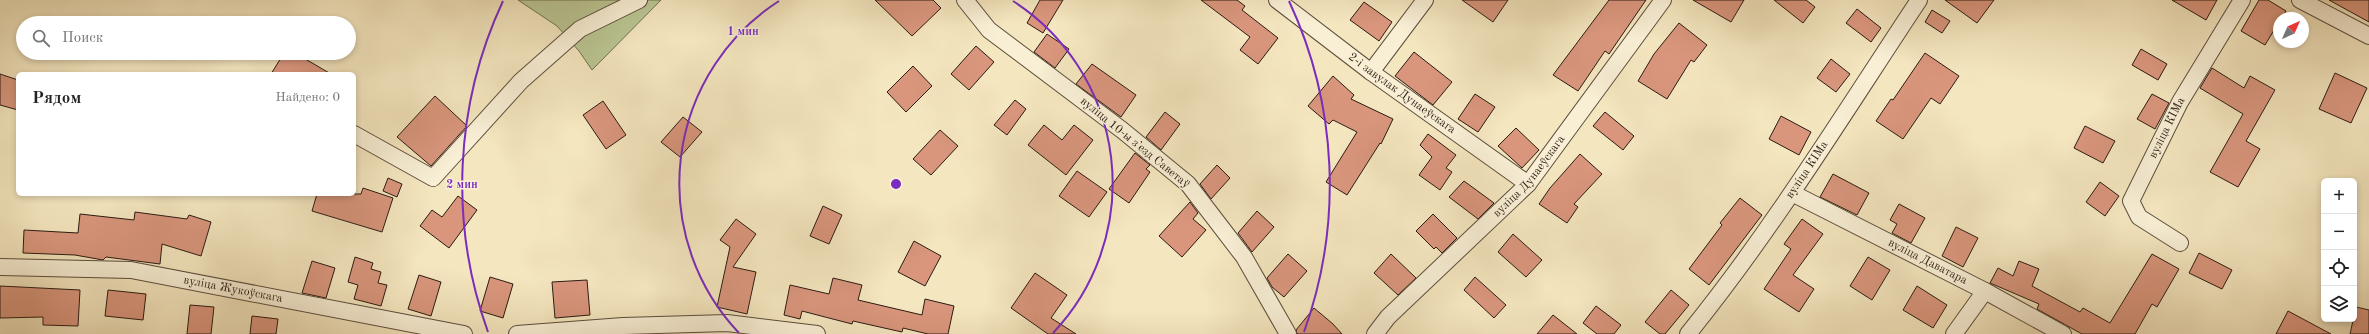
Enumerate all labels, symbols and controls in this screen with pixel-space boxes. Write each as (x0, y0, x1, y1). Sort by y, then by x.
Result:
north arrow (2273, 12, 2309, 48)
search box (16, 16, 356, 60)
text: 1 мин (727, 26, 759, 38)
icon: search (30, 27, 52, 49)
text: Поиск (62, 31, 103, 46)
street label: 2-і завулак Дунаеўскага (1346, 51, 1458, 136)
text: Рядом (32, 90, 81, 107)
text: Найдено: 0 (276, 91, 340, 104)
street label: вуліца 10-ы зʼезд Саветаў (1078, 94, 1193, 191)
street label: вуліца КІМа (2147, 95, 2187, 160)
street label: вуліца Дунаеўскага (1491, 133, 1567, 220)
street label: вуліца КІМа (1784, 139, 1831, 201)
centre of rings (889, 177, 903, 191)
map controls (2321, 178, 2357, 322)
button: + (2321, 178, 2357, 214)
text: 2 мин (446, 179, 478, 191)
button: − (2321, 214, 2357, 250)
street label: вуліца Даватара (1886, 237, 1969, 287)
button: locate (2321, 250, 2357, 286)
street label: вуліца Жукоўскага (183, 274, 284, 305)
button: layers (2321, 286, 2357, 322)

